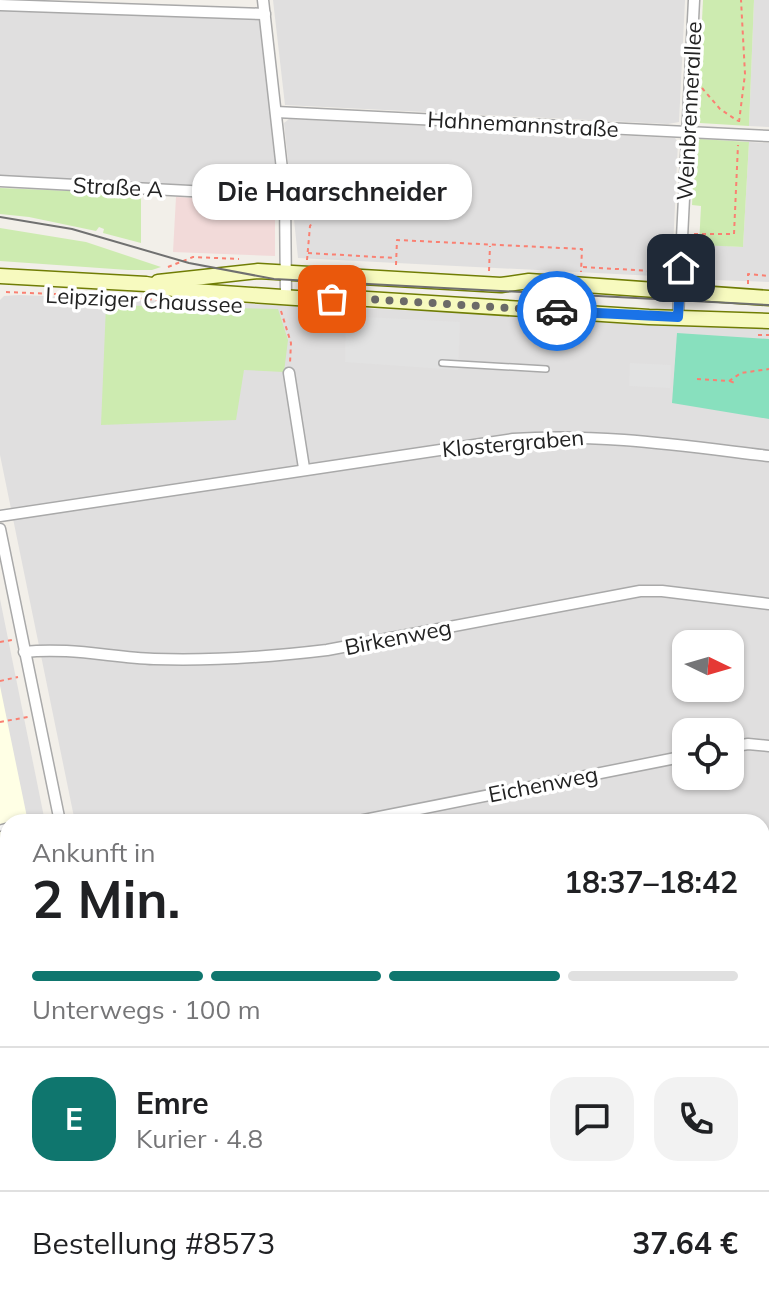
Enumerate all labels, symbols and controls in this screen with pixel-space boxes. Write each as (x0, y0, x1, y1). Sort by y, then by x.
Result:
street label: Weinbrennerallee (670, 21, 708, 201)
street label: Hahnemannstraße (427, 105, 619, 143)
callout: Die Haarschneider (192, 163, 472, 219)
street label: Straße A (72, 171, 164, 203)
text: Die Haarschneider (217, 175, 447, 208)
pin (647, 234, 715, 302)
icon: home (659, 246, 703, 290)
pin (298, 265, 366, 333)
courier (517, 271, 597, 351)
icon: bag (310, 277, 354, 321)
street label: Leipziger Chaussee (45, 281, 243, 319)
icon: car (535, 289, 579, 333)
street label: Klostergraben (441, 423, 585, 463)
street label: Birkenweg (342, 613, 454, 661)
north arrow (672, 630, 744, 702)
map controls (672, 630, 744, 790)
button: locate (672, 718, 744, 790)
street label: Eichenweg (486, 760, 600, 808)
text: Ankunft in (32, 836, 155, 869)
text: 18:37–18:42 (564, 863, 738, 901)
text: 2 Min. (32, 866, 181, 931)
text: Unterwegs · 100 m (32, 993, 261, 1026)
button: chat (550, 1077, 634, 1161)
button: phone (654, 1077, 738, 1161)
text: Emre (136, 1084, 209, 1122)
text: E (65, 1100, 83, 1138)
text: Kurier · 4.8 (136, 1122, 263, 1155)
text: Bestellung #8573 (32, 1224, 275, 1262)
text: 37.64 € (632, 1224, 738, 1262)

